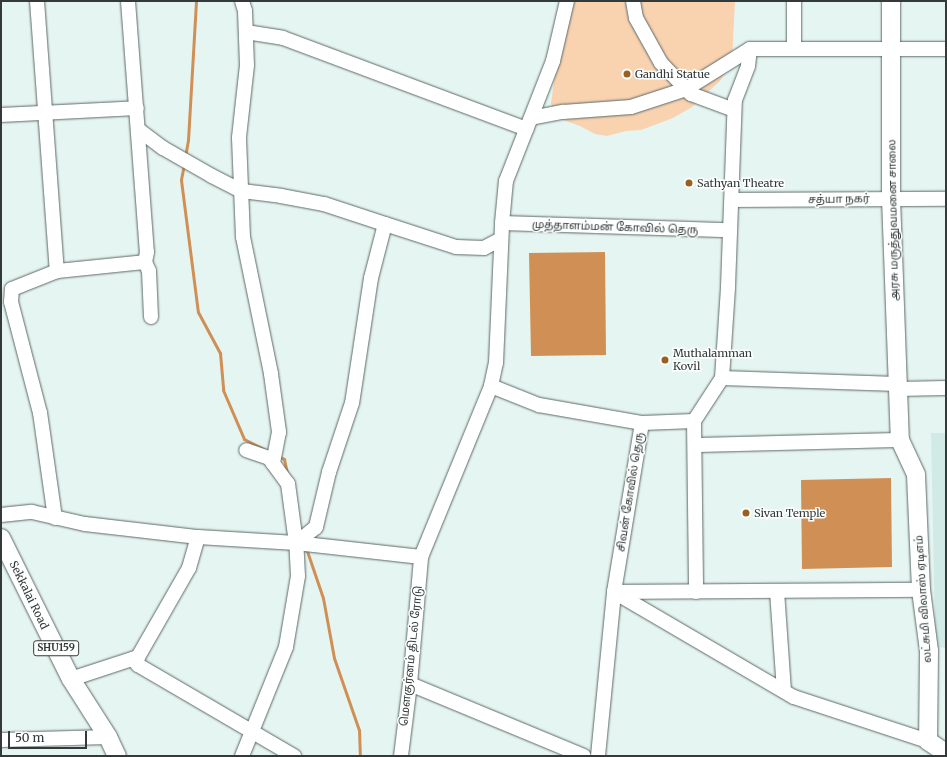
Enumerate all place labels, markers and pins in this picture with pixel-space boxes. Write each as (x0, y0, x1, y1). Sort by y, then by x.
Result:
place label: Gandhi Statue (635, 67, 710, 81)
marker: Gandhi Statue (622, 69, 632, 79)
place label: Sathyan Theatre (697, 176, 784, 190)
marker: Sathyan Theatre (684, 178, 694, 188)
place label: Muthalamman Kovil (673, 347, 752, 373)
marker: Muthalamman Kovil (660, 355, 670, 365)
place label: Sivan Temple (754, 506, 825, 520)
marker: Sivan Temple (741, 508, 751, 518)

